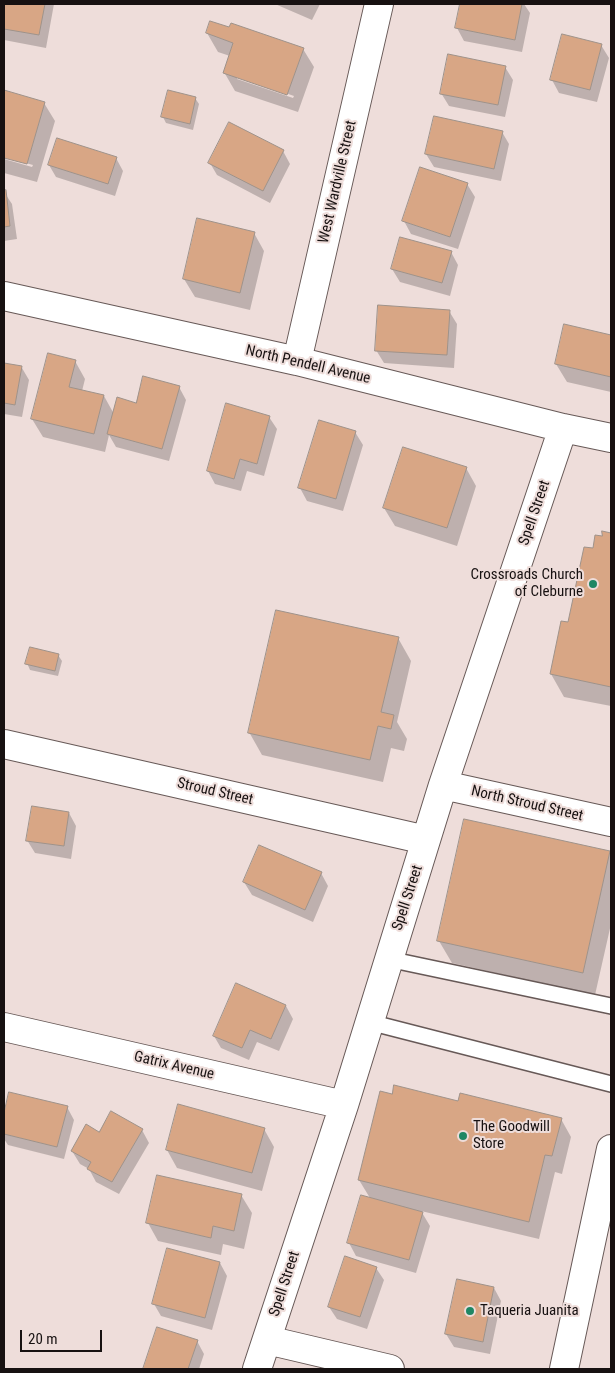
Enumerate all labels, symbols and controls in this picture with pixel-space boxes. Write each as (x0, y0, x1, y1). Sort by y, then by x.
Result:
street label: West Wardville Street (315, 119, 361, 245)
street label: North Pendell Avenue (244, 342, 372, 388)
street label: Spell Street (515, 478, 555, 548)
place label: Crossroads Church of Cleburne (470, 566, 583, 601)
marker: Crossroads Church of Cleburne (587, 578, 599, 590)
street label: Stroud Street (175, 775, 255, 809)
street label: North Stroud Street (469, 782, 585, 826)
street label: Spell Street (389, 863, 427, 933)
street label: Gatrix Avenue (132, 1048, 216, 1084)
place label: The Goodwill Store (473, 1118, 550, 1153)
marker: The Goodwill Store (457, 1130, 469, 1142)
street label: Spell Street (266, 1249, 304, 1319)
place label: Taqueria Juanita (480, 1302, 579, 1320)
marker: Taqueria Juanita (464, 1305, 476, 1317)
scale bar (22, 1320, 105, 1352)
text: 20 m (28, 1330, 58, 1348)

